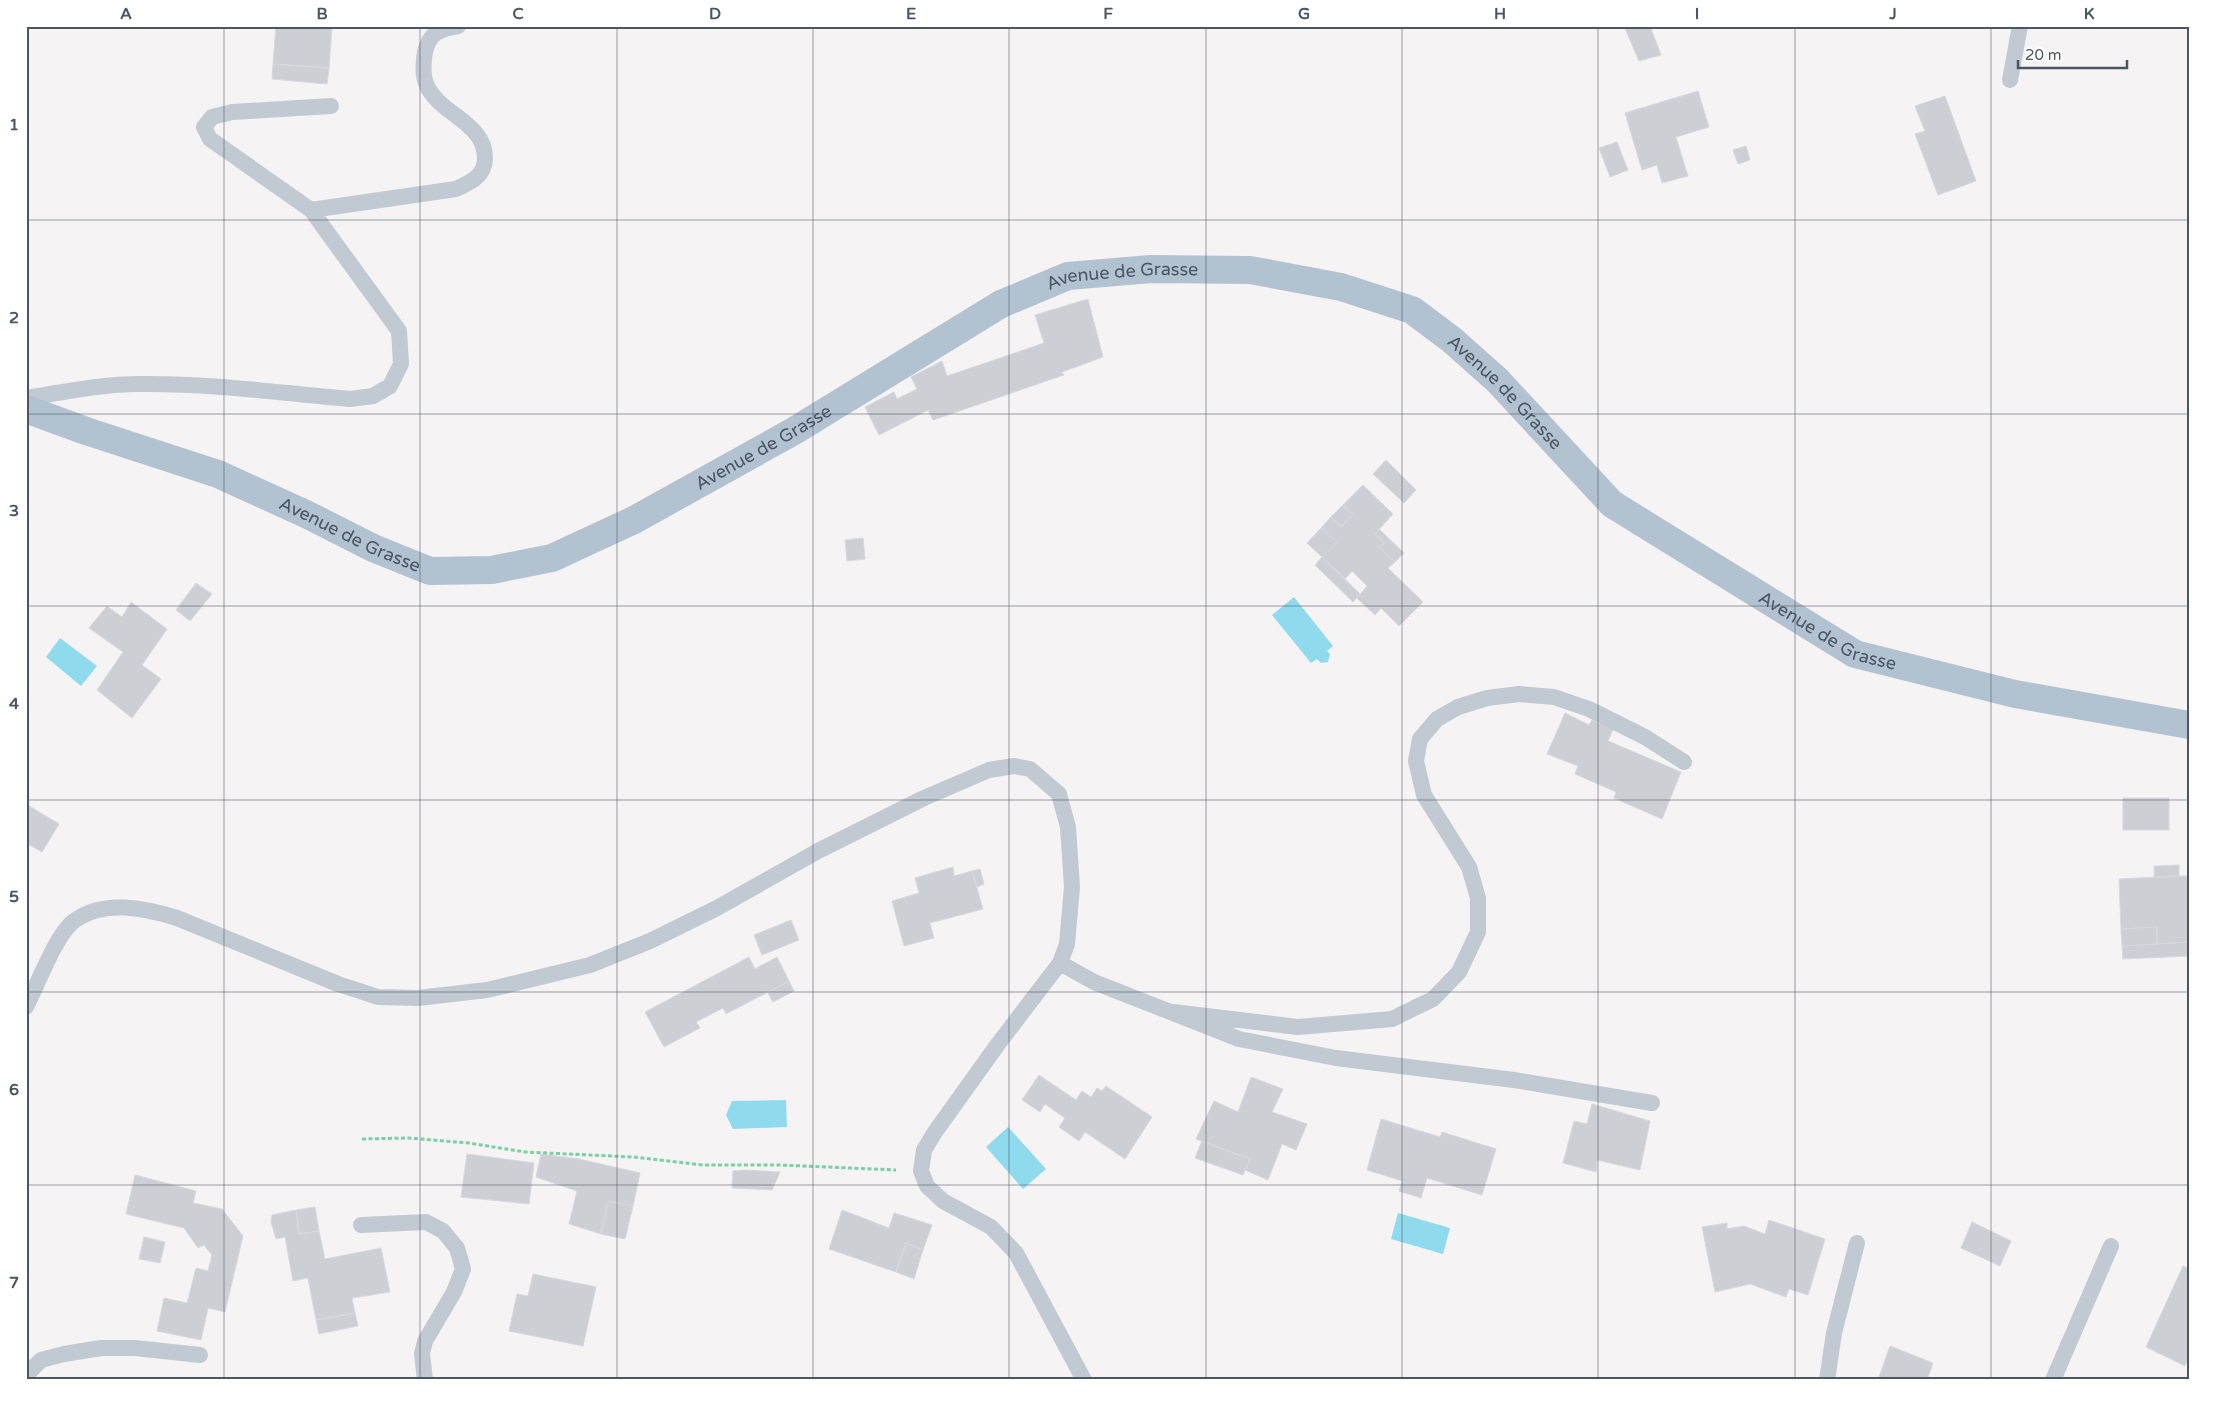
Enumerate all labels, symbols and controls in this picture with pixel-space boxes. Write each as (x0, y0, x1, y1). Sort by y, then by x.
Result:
text: A (120, 4, 132, 24)
text: B (316, 4, 328, 24)
text: C (512, 4, 524, 24)
text: D (709, 4, 721, 24)
text: E (906, 4, 916, 24)
text: F (1103, 4, 1113, 24)
text: G (1298, 4, 1310, 24)
text: H (1494, 4, 1506, 24)
text: I (1695, 4, 1699, 24)
text: J (1888, 4, 1897, 24)
text: K (2084, 4, 2095, 24)
scale bar (2018, 38, 2126, 70)
text: 20 m (2025, 46, 2062, 64)
text: 1 (9, 115, 19, 135)
street label: Avenue de Grasse (1043, 258, 1198, 295)
text: 2 (9, 308, 19, 328)
street label: Avenue de Grasse (1443, 330, 1567, 454)
street label: Avenue de Grasse (691, 400, 836, 495)
street label: Avenue de Grasse (276, 492, 424, 577)
text: 3 (9, 501, 19, 521)
street label: Avenue de Grasse (1755, 586, 1899, 675)
text: 4 (9, 694, 19, 714)
text: 5 (9, 887, 19, 907)
text: 6 (9, 1080, 19, 1100)
text: 7 (9, 1273, 19, 1293)

